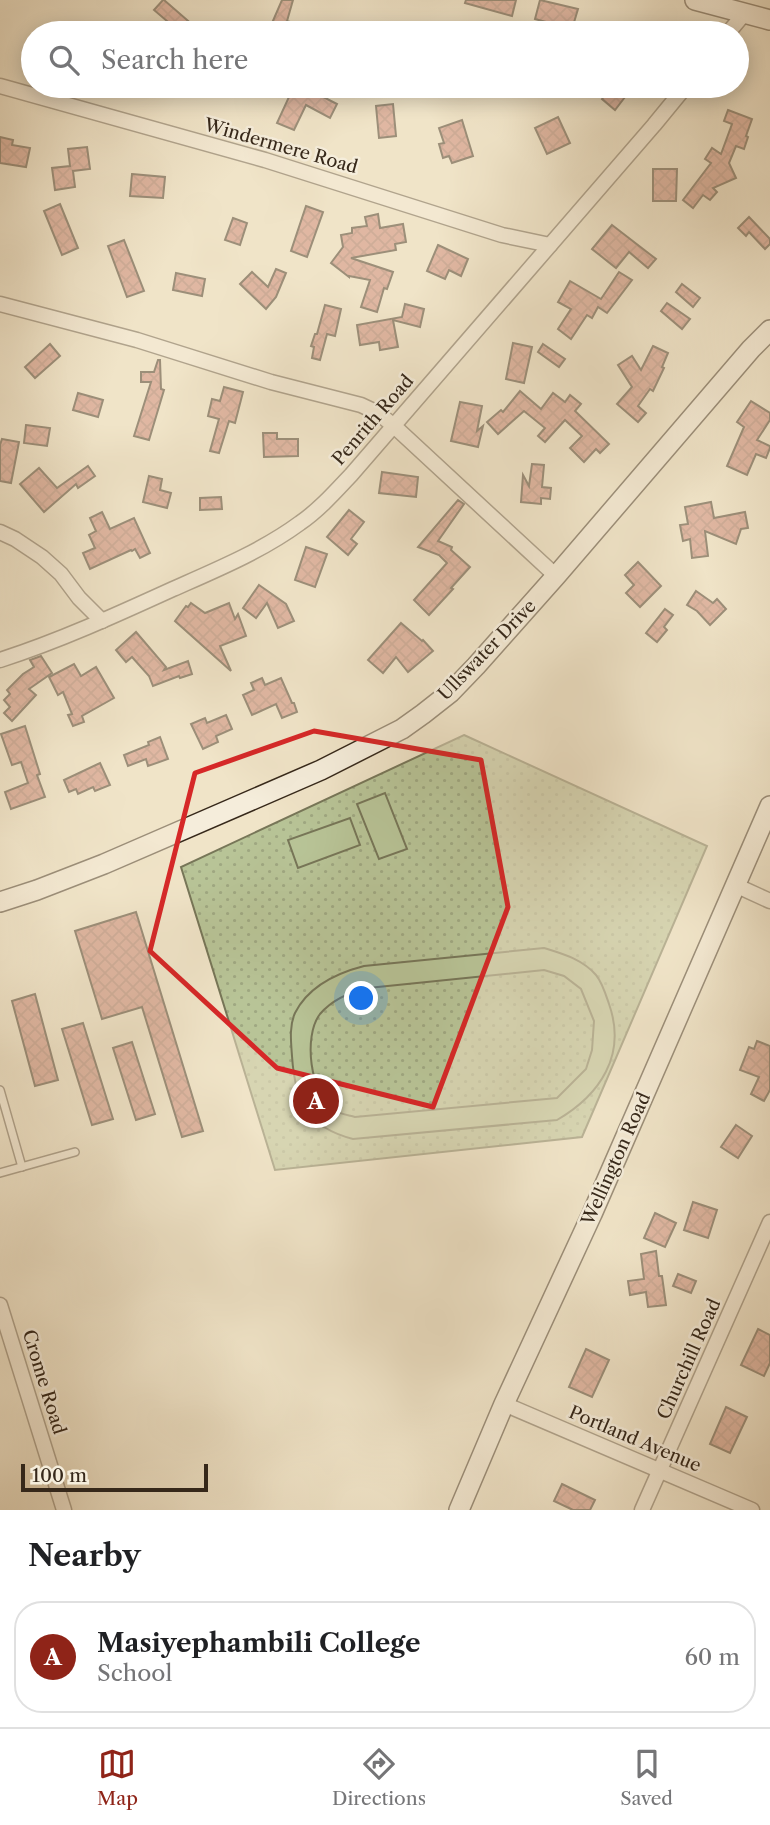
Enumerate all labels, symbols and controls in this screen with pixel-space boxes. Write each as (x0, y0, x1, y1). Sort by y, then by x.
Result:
search box (21, 21, 749, 98)
icon: search (45, 41, 83, 79)
text: Search here (101, 44, 248, 76)
street label: Windermere Road (201, 113, 360, 178)
street label: Penrith Road (328, 370, 418, 470)
street label: Ullswater Drive (433, 595, 541, 705)
your location (344, 981, 378, 1015)
pin: A (293, 1075, 339, 1127)
street label: Wellington Road (576, 1089, 655, 1230)
street label: Churchill Road (653, 1295, 725, 1423)
street label: Crome Road (18, 1327, 70, 1437)
street label: Portland Avenue (566, 1401, 704, 1477)
scale bar (21, 1461, 208, 1493)
text: 100 m (32, 1464, 87, 1487)
text: Nearby (28, 1537, 141, 1574)
text: Masiyephambili College (97, 1627, 421, 1659)
text: A (44, 1643, 62, 1671)
text: 60 m (684, 1643, 740, 1671)
text: School (97, 1659, 172, 1687)
tab: Map (97, 1745, 138, 1810)
tab: Directions (332, 1745, 426, 1810)
tab: Saved (620, 1745, 673, 1810)

